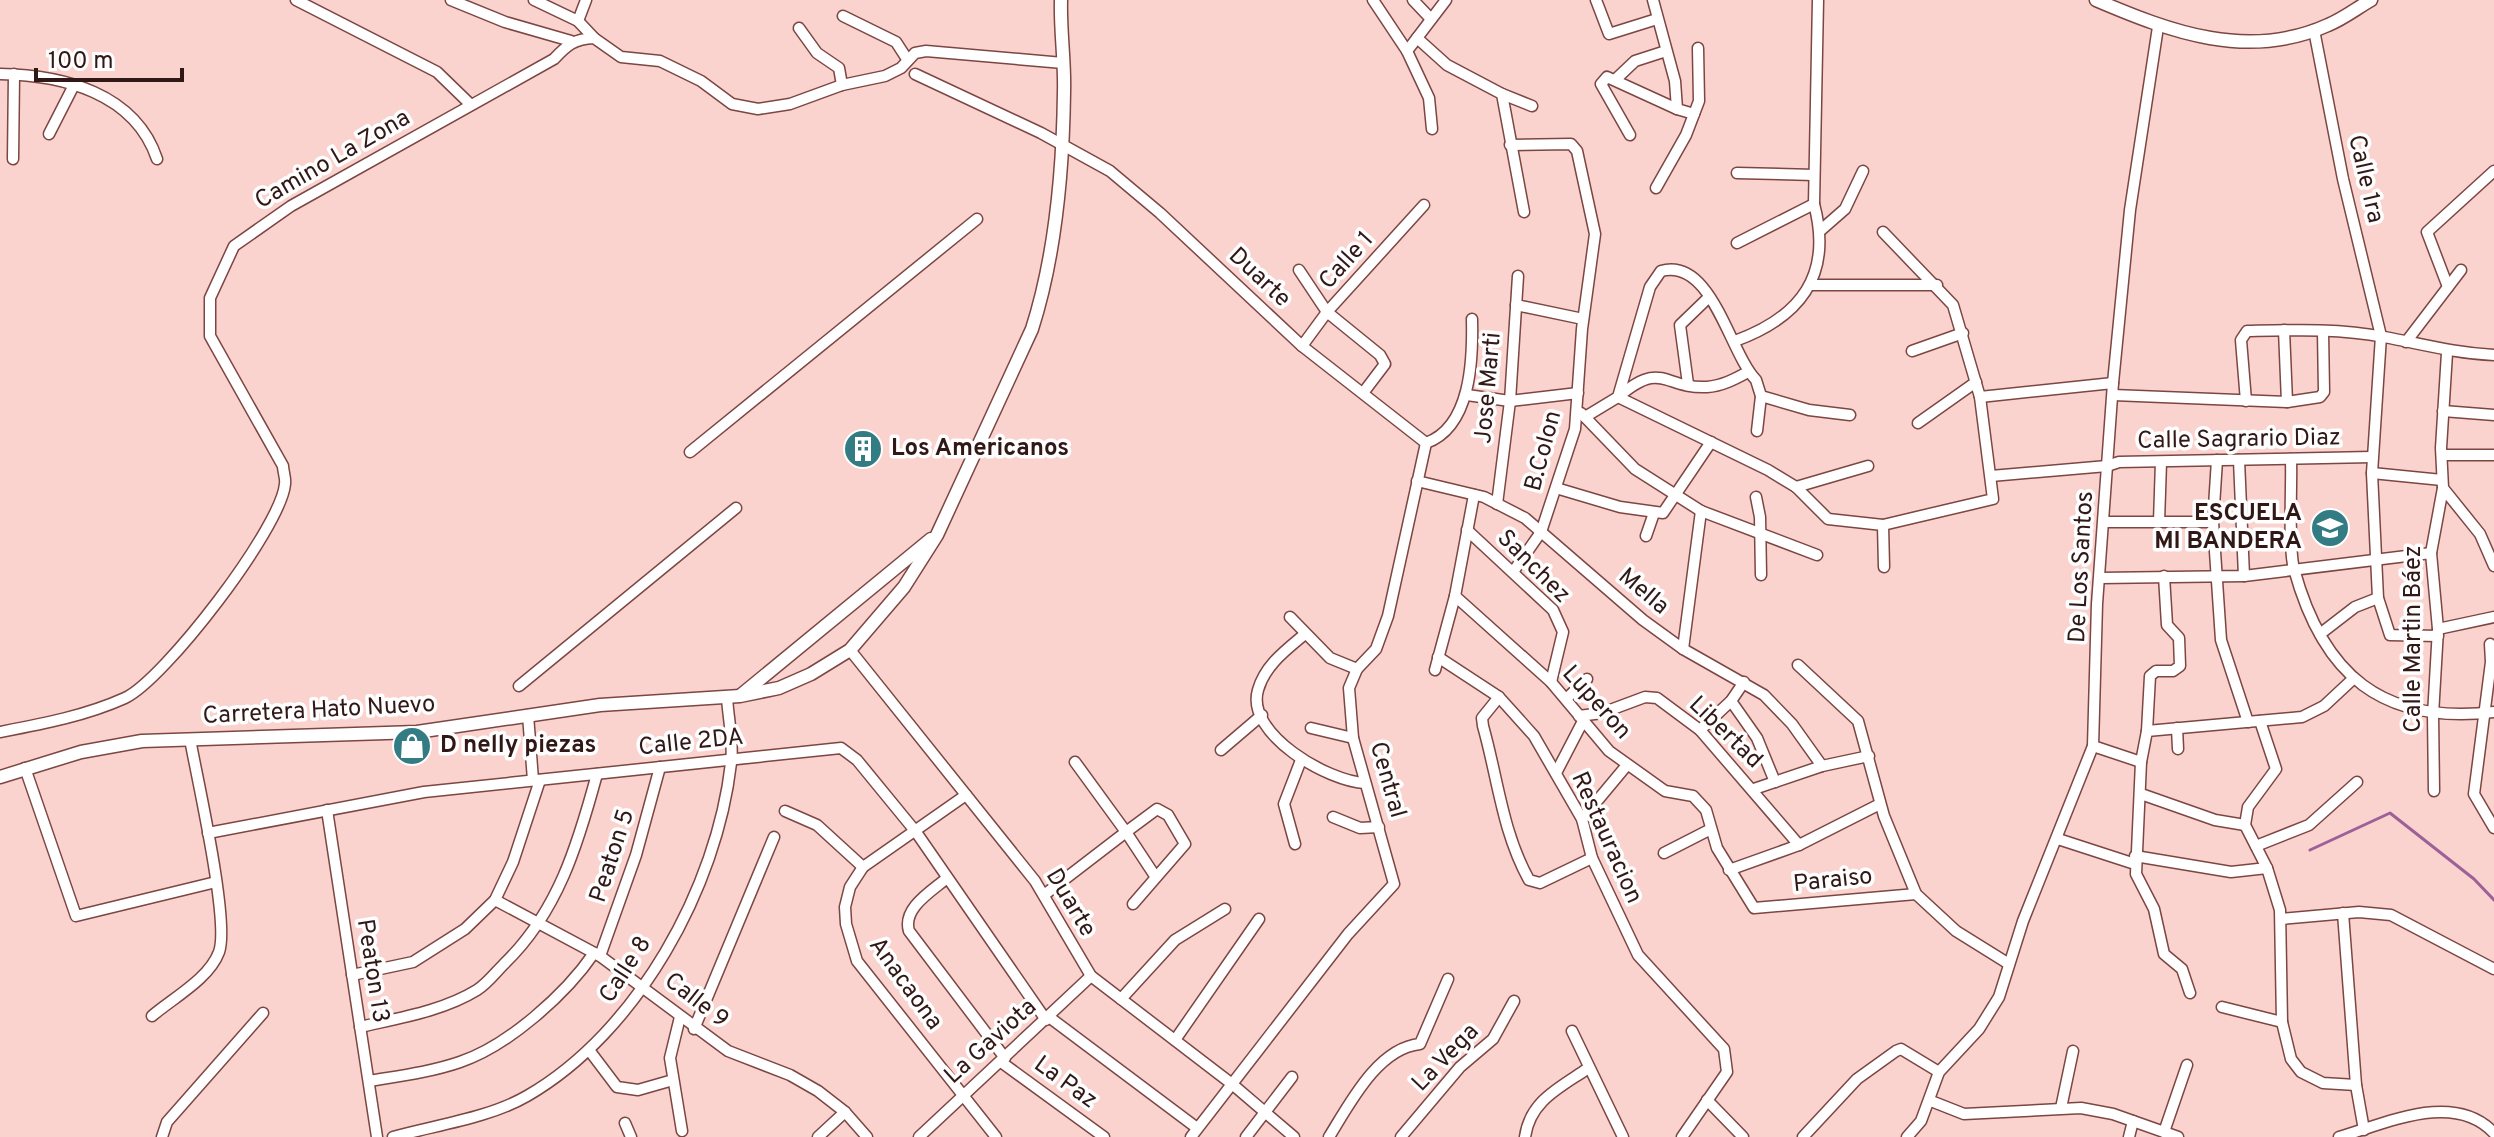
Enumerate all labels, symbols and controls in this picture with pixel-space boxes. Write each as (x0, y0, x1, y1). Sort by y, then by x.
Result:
scale bar (36, 32, 182, 82)
text: 100 m (48, 47, 114, 77)
street label: Camino La Zona (250, 103, 416, 217)
street label: Calle 1ra (2340, 132, 2390, 226)
street label: Calle 1 (1313, 226, 1381, 296)
street label: Duarte (1222, 242, 1296, 314)
street label: Jose Marti (1469, 331, 1509, 445)
street label: B.Colon (1519, 407, 1569, 495)
street label: Calle Sagrario Diaz (2137, 423, 2341, 457)
building icon: Los Americanos (842, 428, 884, 470)
place label: Los Americanos (891, 434, 1069, 464)
street label: De Los Santos (2063, 490, 2101, 644)
place label: ESCUELA MI BANDERA (2154, 499, 2302, 557)
school or university icon: ESCUELA MI BANDERA (2309, 507, 2351, 549)
street label: Sanchez (1490, 524, 1576, 610)
street label: Calle Martin Báez (2399, 545, 2429, 733)
street label: Mella (1611, 562, 1675, 622)
street label: Luperon (1555, 660, 1637, 746)
street label: Carretera Hato Nuevo (202, 690, 436, 732)
street label: Libertad (1682, 690, 1768, 776)
street label: Calle 2DA (637, 723, 745, 763)
shop icon: D nelly piezas (391, 725, 433, 767)
place label: D nelly piezas (440, 731, 596, 761)
street label: Central (1362, 738, 1412, 822)
street label: Restauracion (1564, 768, 1648, 908)
street label: Peaton 5 (584, 806, 642, 906)
street label: Paraiso (1792, 862, 1874, 900)
street label: Duarte (1038, 863, 1102, 943)
street label: Peaton 13 (349, 917, 395, 1025)
street label: Calle 8 (593, 931, 659, 1009)
street label: Anacaona (861, 932, 949, 1036)
street label: Calle 9 (658, 967, 734, 1035)
street label: La Gaviota (939, 993, 1043, 1091)
street label: La Vega (1406, 1017, 1486, 1099)
street label: La Paz (1027, 1050, 1103, 1116)

